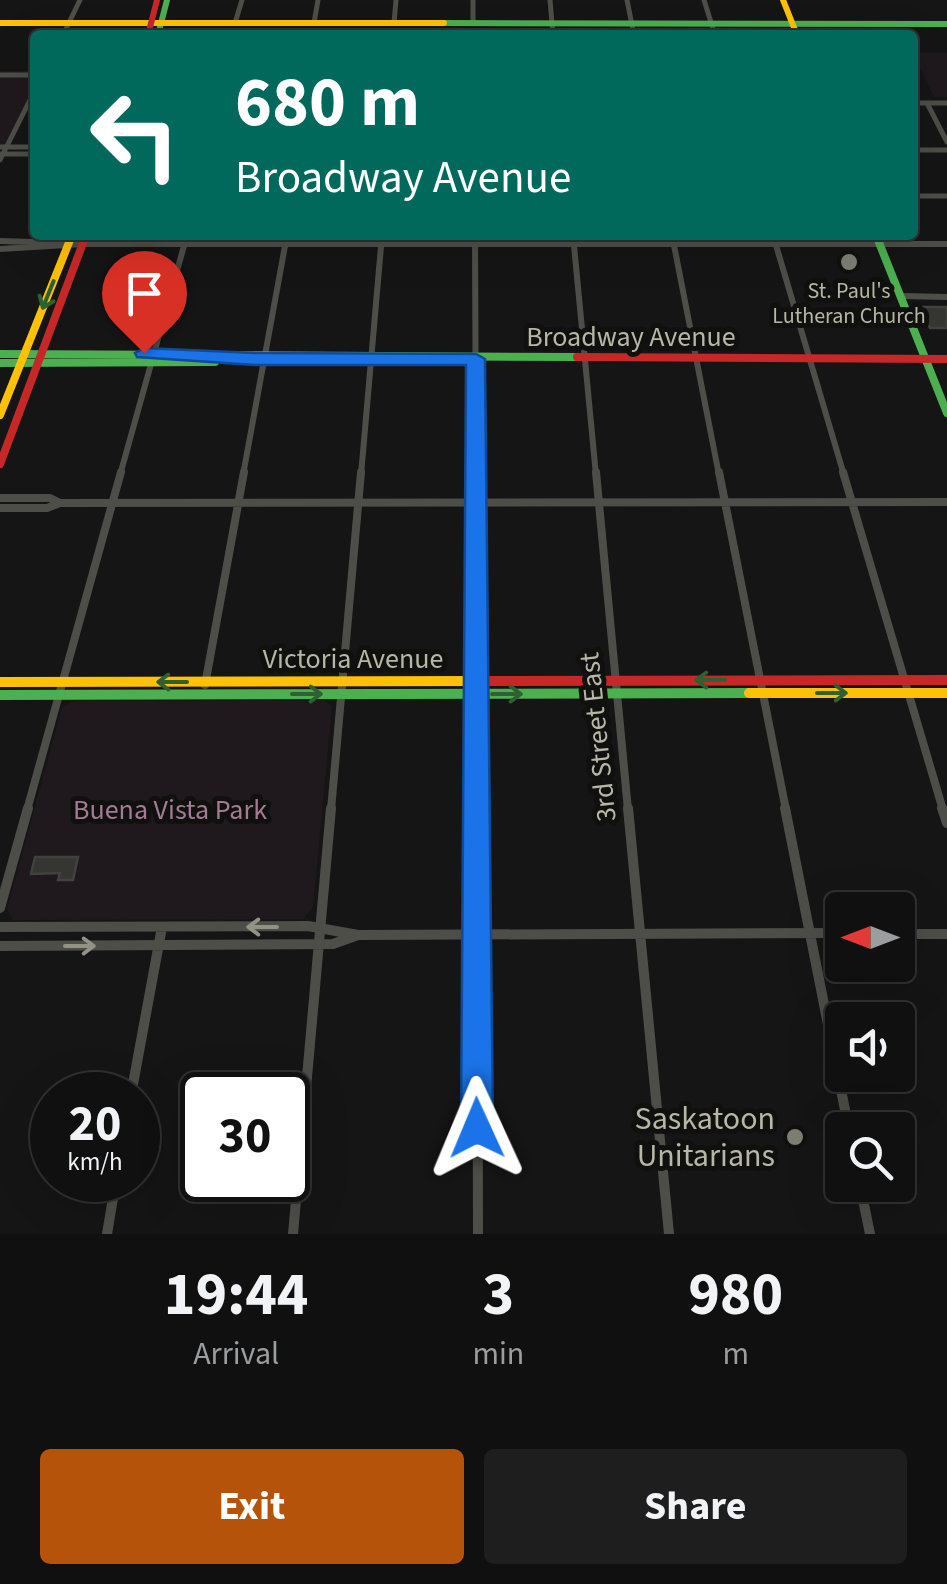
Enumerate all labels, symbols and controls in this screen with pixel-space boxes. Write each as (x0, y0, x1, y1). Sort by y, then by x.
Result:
text: 680 m (235, 53, 420, 153)
icon: left (70, 70, 200, 200)
text: Broadway Avenue (235, 146, 571, 210)
pin (102, 251, 187, 354)
marker: St. Paul's Lutheran Church (838, 251, 860, 273)
icon: arrive (117, 266, 172, 321)
place label: St. Paul's Lutheran Church (772, 275, 926, 332)
one-way arrow (38, 279, 56, 310)
street label: Broadway Avenue (526, 317, 736, 357)
street label: Victoria Avenue (263, 639, 443, 679)
street label: 3rd Street East (569, 650, 627, 824)
one-way arrow (694, 670, 726, 690)
one-way arrow (156, 672, 188, 691)
one-way arrow (290, 684, 323, 704)
one-way arrow (490, 684, 522, 704)
one-way arrow (814, 684, 847, 702)
park label: Buena Vista Park (73, 790, 267, 830)
north arrow (825, 892, 915, 982)
map controls (825, 892, 915, 1202)
one-way arrow (246, 918, 278, 936)
one-way arrow (62, 936, 95, 956)
button: sound (825, 1002, 915, 1092)
speed limit sign: 30 (180, 1072, 310, 1202)
position arrow (425, 1076, 529, 1180)
text: 20 (69, 1089, 121, 1160)
place label: Saskatoon Unitarians (635, 1096, 775, 1179)
button: search (825, 1112, 915, 1202)
marker: Saskatoon Unitarians (784, 1126, 806, 1148)
text: km/h (67, 1144, 123, 1180)
text: 19:44 (164, 1253, 309, 1338)
text: 3 (483, 1253, 514, 1338)
text: 980 (688, 1253, 783, 1338)
text: Arrival (193, 1331, 279, 1377)
text: min (472, 1331, 524, 1377)
text: m (722, 1331, 749, 1377)
button: Exit (40, 1449, 464, 1564)
button: Share (484, 1449, 907, 1564)

